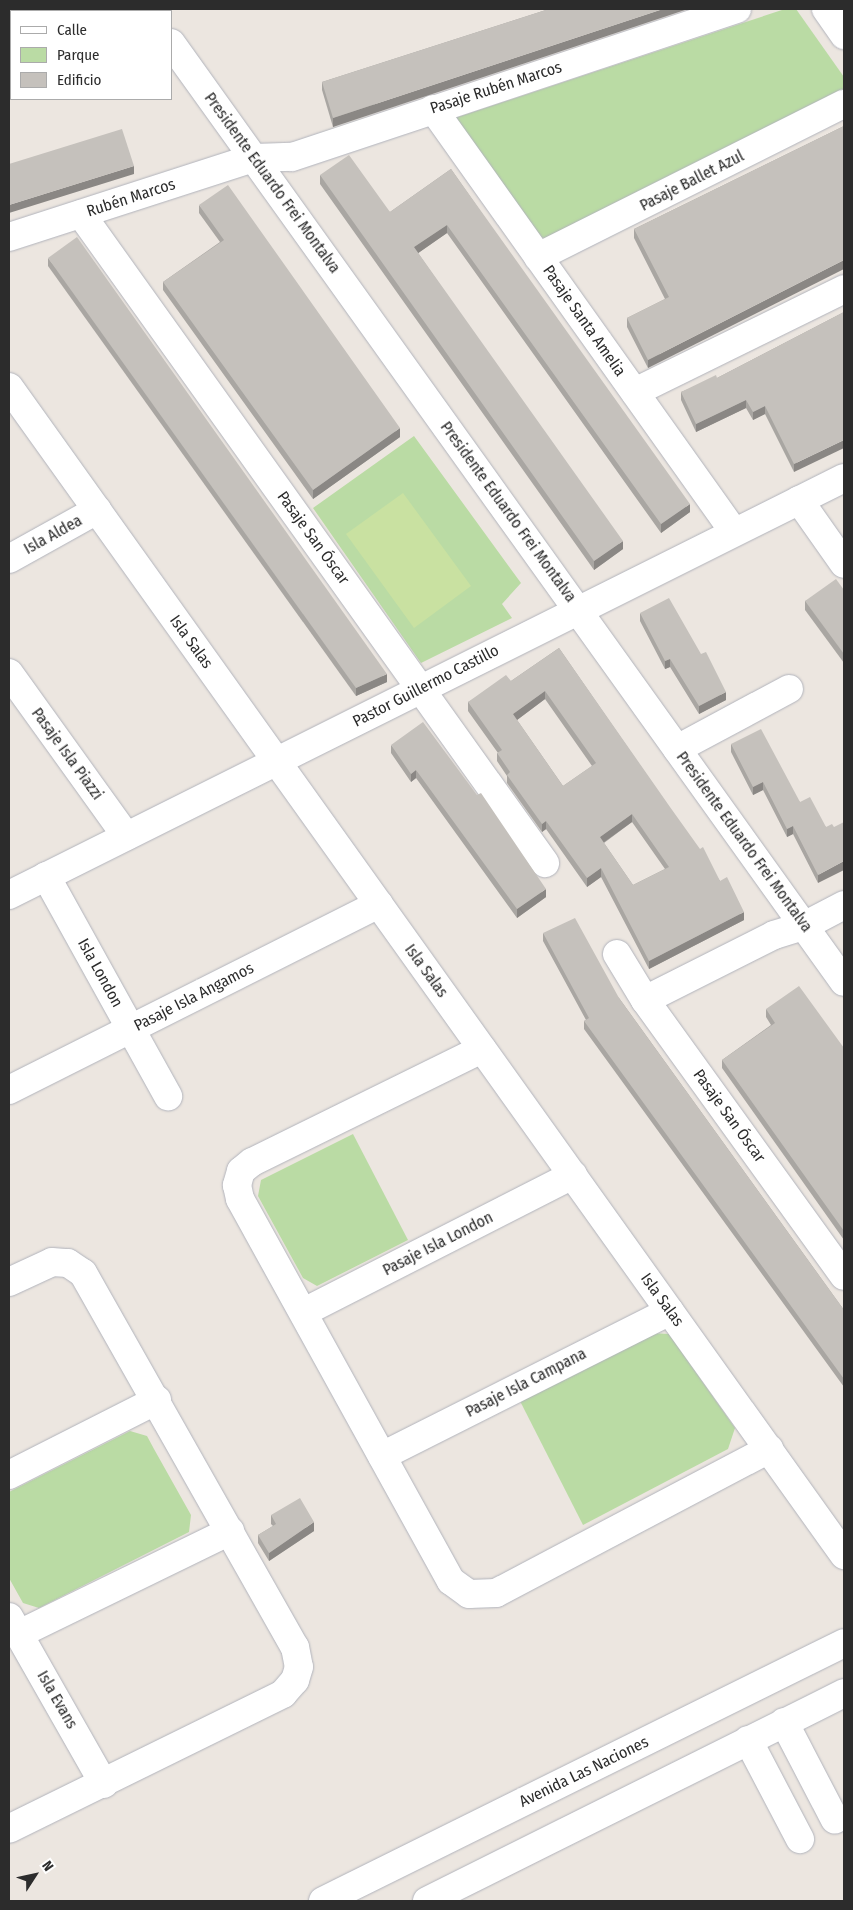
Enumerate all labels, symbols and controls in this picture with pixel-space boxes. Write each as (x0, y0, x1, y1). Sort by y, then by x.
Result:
legend (10, 10, 172, 100)
text: Calle (57, 21, 87, 39)
text: Parque (57, 46, 100, 64)
street label: Pasaje Rubén Marcos (428, 58, 564, 118)
text: Edificio (57, 71, 102, 89)
street label: Presidente Eduardo Frei Montalva (200, 89, 344, 277)
street label: Pasaje Ballet Azul (637, 147, 747, 215)
street label: Rubén Marcos (84, 175, 178, 221)
street label: Pasaje Santa Amelia (539, 262, 629, 380)
street label: Presidente Eduardo Frei Montalva (436, 418, 580, 606)
street label: Pasaje San Óscar (273, 488, 353, 588)
street label: Isla Aldea (21, 511, 85, 559)
street label: Isla Salas (165, 612, 217, 672)
street label: Pastor Guillermo Castillo (350, 641, 502, 731)
street label: Pasaje Isla Piazzi (27, 704, 107, 804)
street label: Presidente Eduardo Frei Montalva (672, 748, 816, 936)
street label: Isla London (73, 935, 127, 1011)
street label: Isla Salas (400, 941, 452, 1001)
street label: Pasaje Isla Angamos (131, 959, 257, 1035)
street label: Pasaje San Óscar (689, 1066, 769, 1166)
street label: Pasaje Isla London (380, 1208, 496, 1280)
street label: Isla Salas (636, 1270, 688, 1330)
street label: Pasaje Isla Campana (463, 1344, 589, 1422)
street label: Isla Evans (33, 1668, 81, 1732)
street label: Avenida Las Naciones (516, 1732, 652, 1812)
north arrow (10, 1850, 60, 1900)
text: N (38, 1858, 57, 1874)

